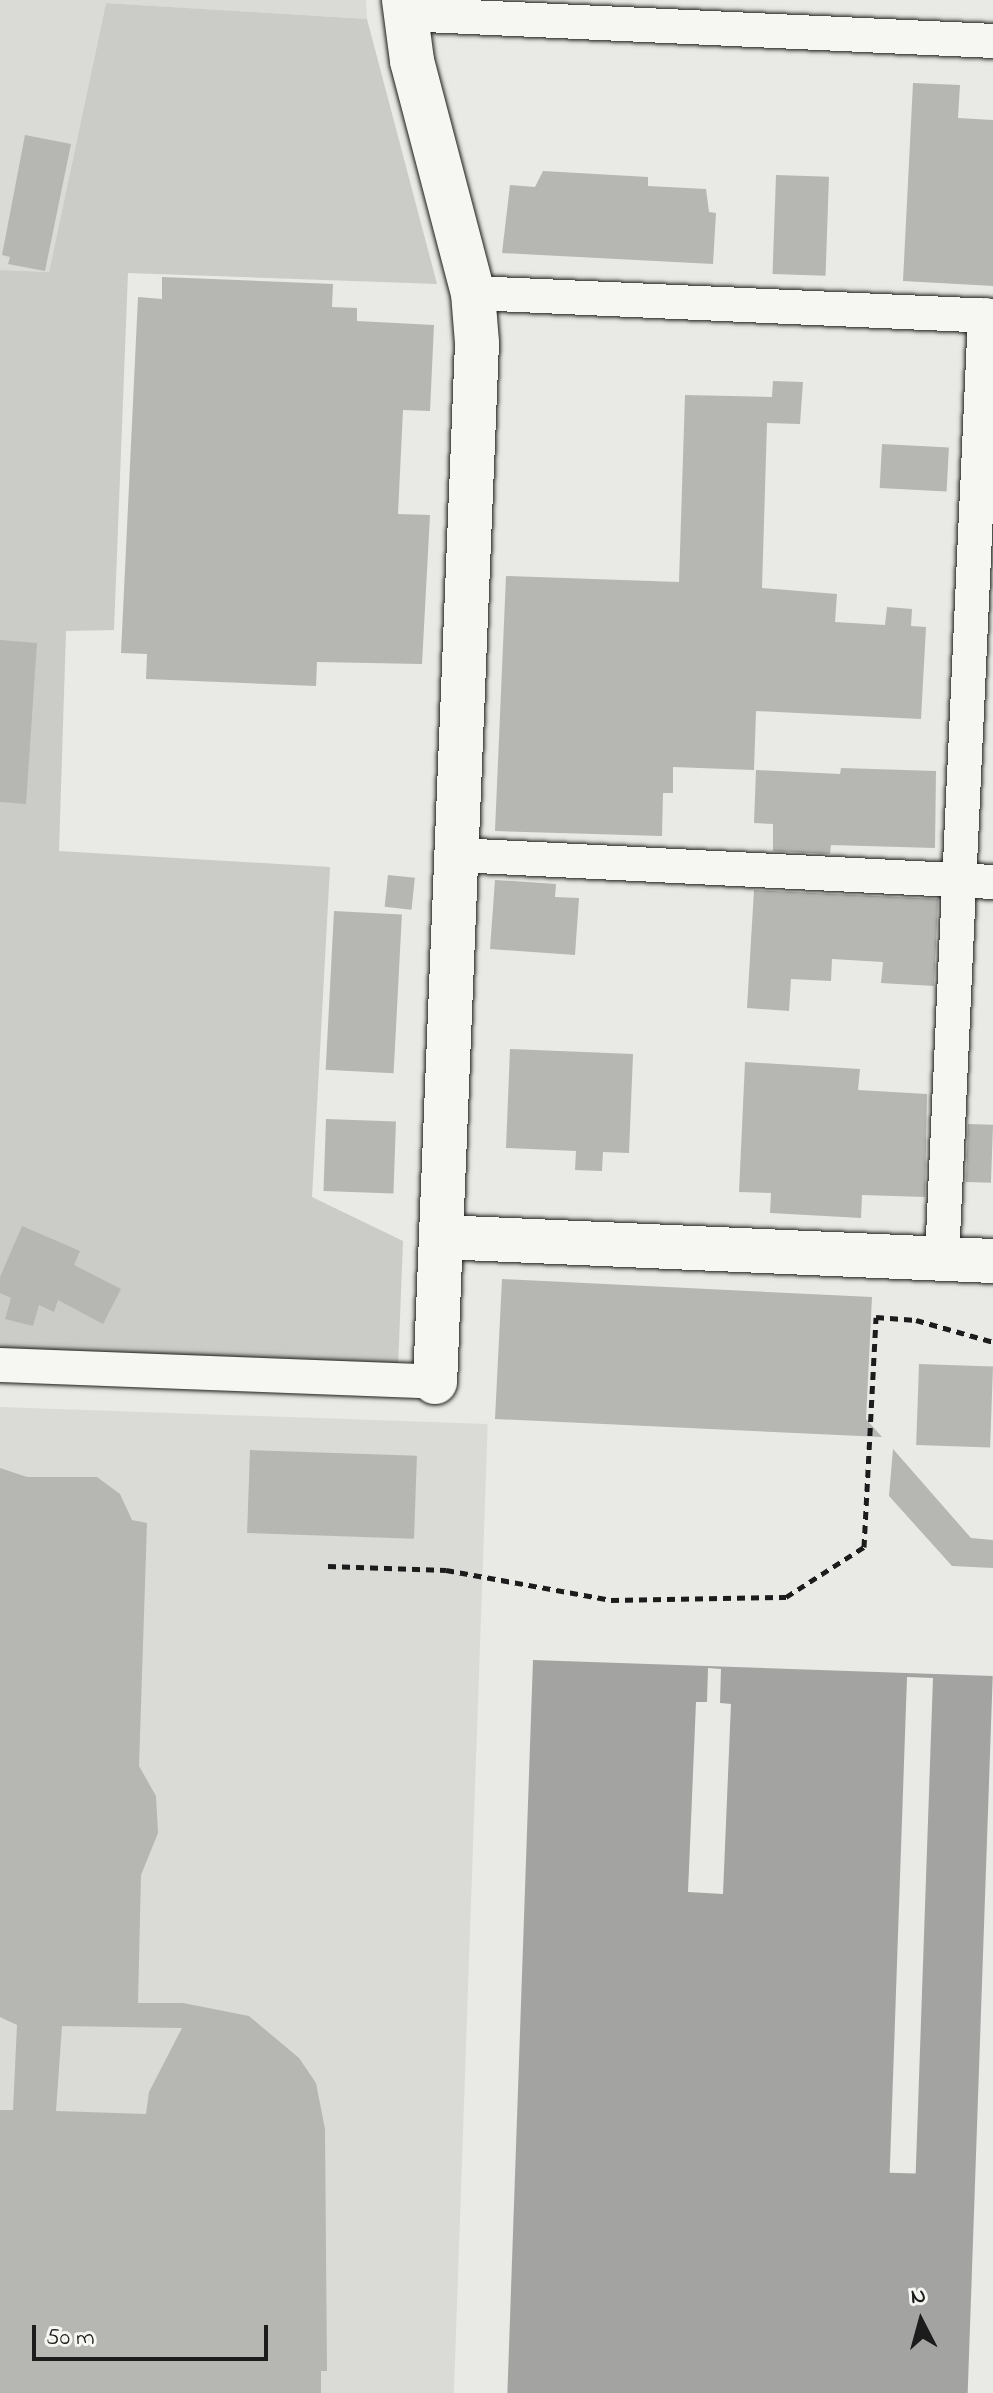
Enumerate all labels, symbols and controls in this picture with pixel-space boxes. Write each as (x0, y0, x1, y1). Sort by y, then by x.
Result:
text: N (909, 2280, 928, 2314)
north arrow (881, 2281, 961, 2361)
scale bar (36, 2309, 272, 2359)
text: 50 m (46, 2321, 95, 2356)

